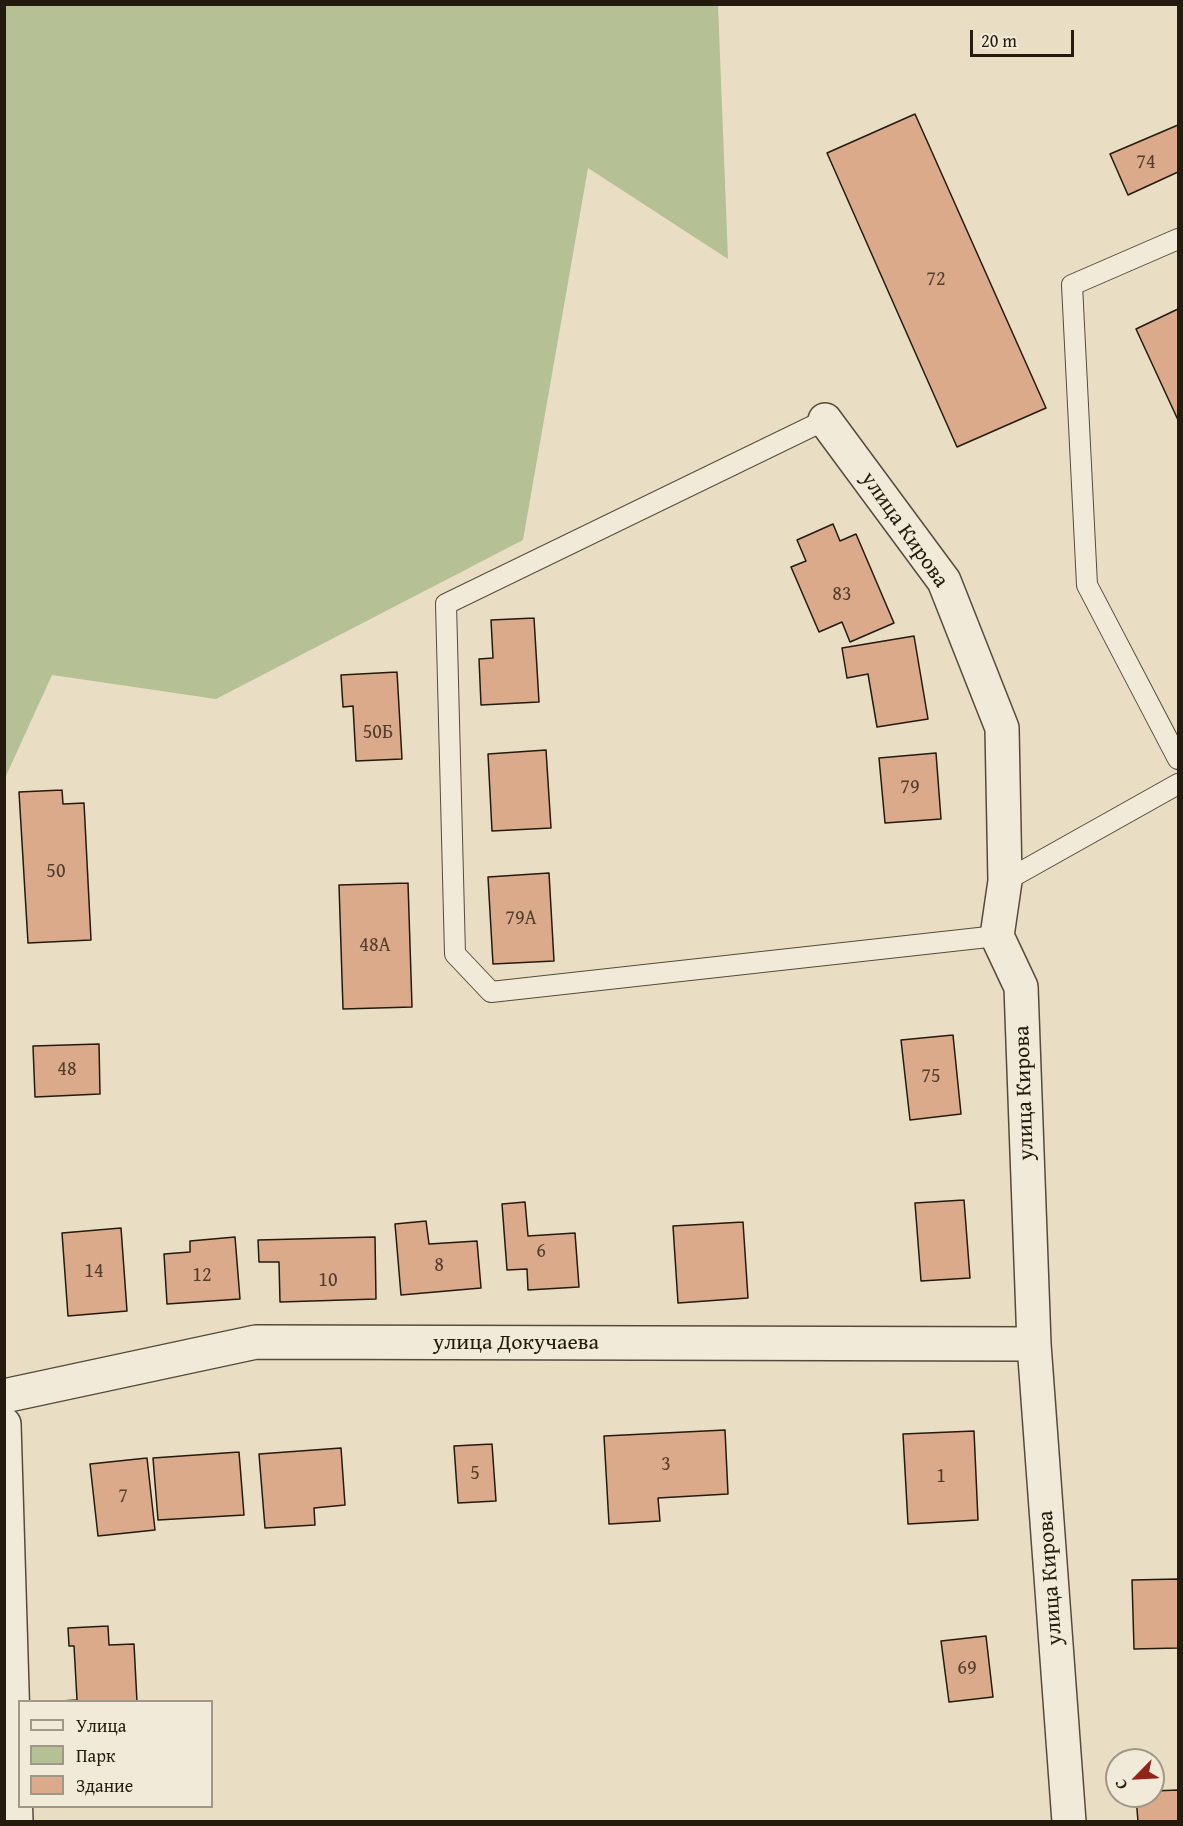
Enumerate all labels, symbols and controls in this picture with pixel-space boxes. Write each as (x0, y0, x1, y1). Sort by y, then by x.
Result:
scale bar (973, 18, 1076, 56)
text: 20 m (981, 27, 1017, 54)
house number: 74 (1136, 151, 1156, 175)
house number: 72 (926, 268, 946, 292)
street label: улица Кирова (854, 467, 954, 593)
house number: 83 (832, 583, 852, 607)
house number: 50Б (363, 721, 393, 745)
house number: 79 (900, 776, 920, 800)
house number: 50 (46, 860, 66, 884)
house number: 79А (505, 907, 537, 931)
house number: 48А (359, 934, 391, 958)
street label: улица Кирова (1009, 1025, 1041, 1161)
house number: 48 (57, 1058, 77, 1082)
house number: 75 (921, 1065, 941, 1089)
house number: 6 (536, 1240, 546, 1264)
house number: 8 (434, 1254, 444, 1278)
house number: 14 (84, 1260, 104, 1284)
house number: 12 (192, 1264, 212, 1288)
house number: 10 (318, 1269, 338, 1293)
street label: улица Докучаева (433, 1330, 599, 1356)
house number: 3 (661, 1453, 671, 1477)
house number: 5 (470, 1462, 480, 1486)
house number: 1 (936, 1465, 946, 1489)
house number: 7 (118, 1485, 128, 1509)
street label: улица Кирова (1033, 1510, 1069, 1646)
house number: 69 (957, 1657, 977, 1681)
legend (18, 1700, 213, 1808)
text: Улица (76, 1712, 126, 1739)
text: Парк (76, 1742, 115, 1769)
north arrow (1105, 1748, 1165, 1808)
text: Здание (76, 1772, 133, 1799)
text: С (1108, 1776, 1133, 1794)

